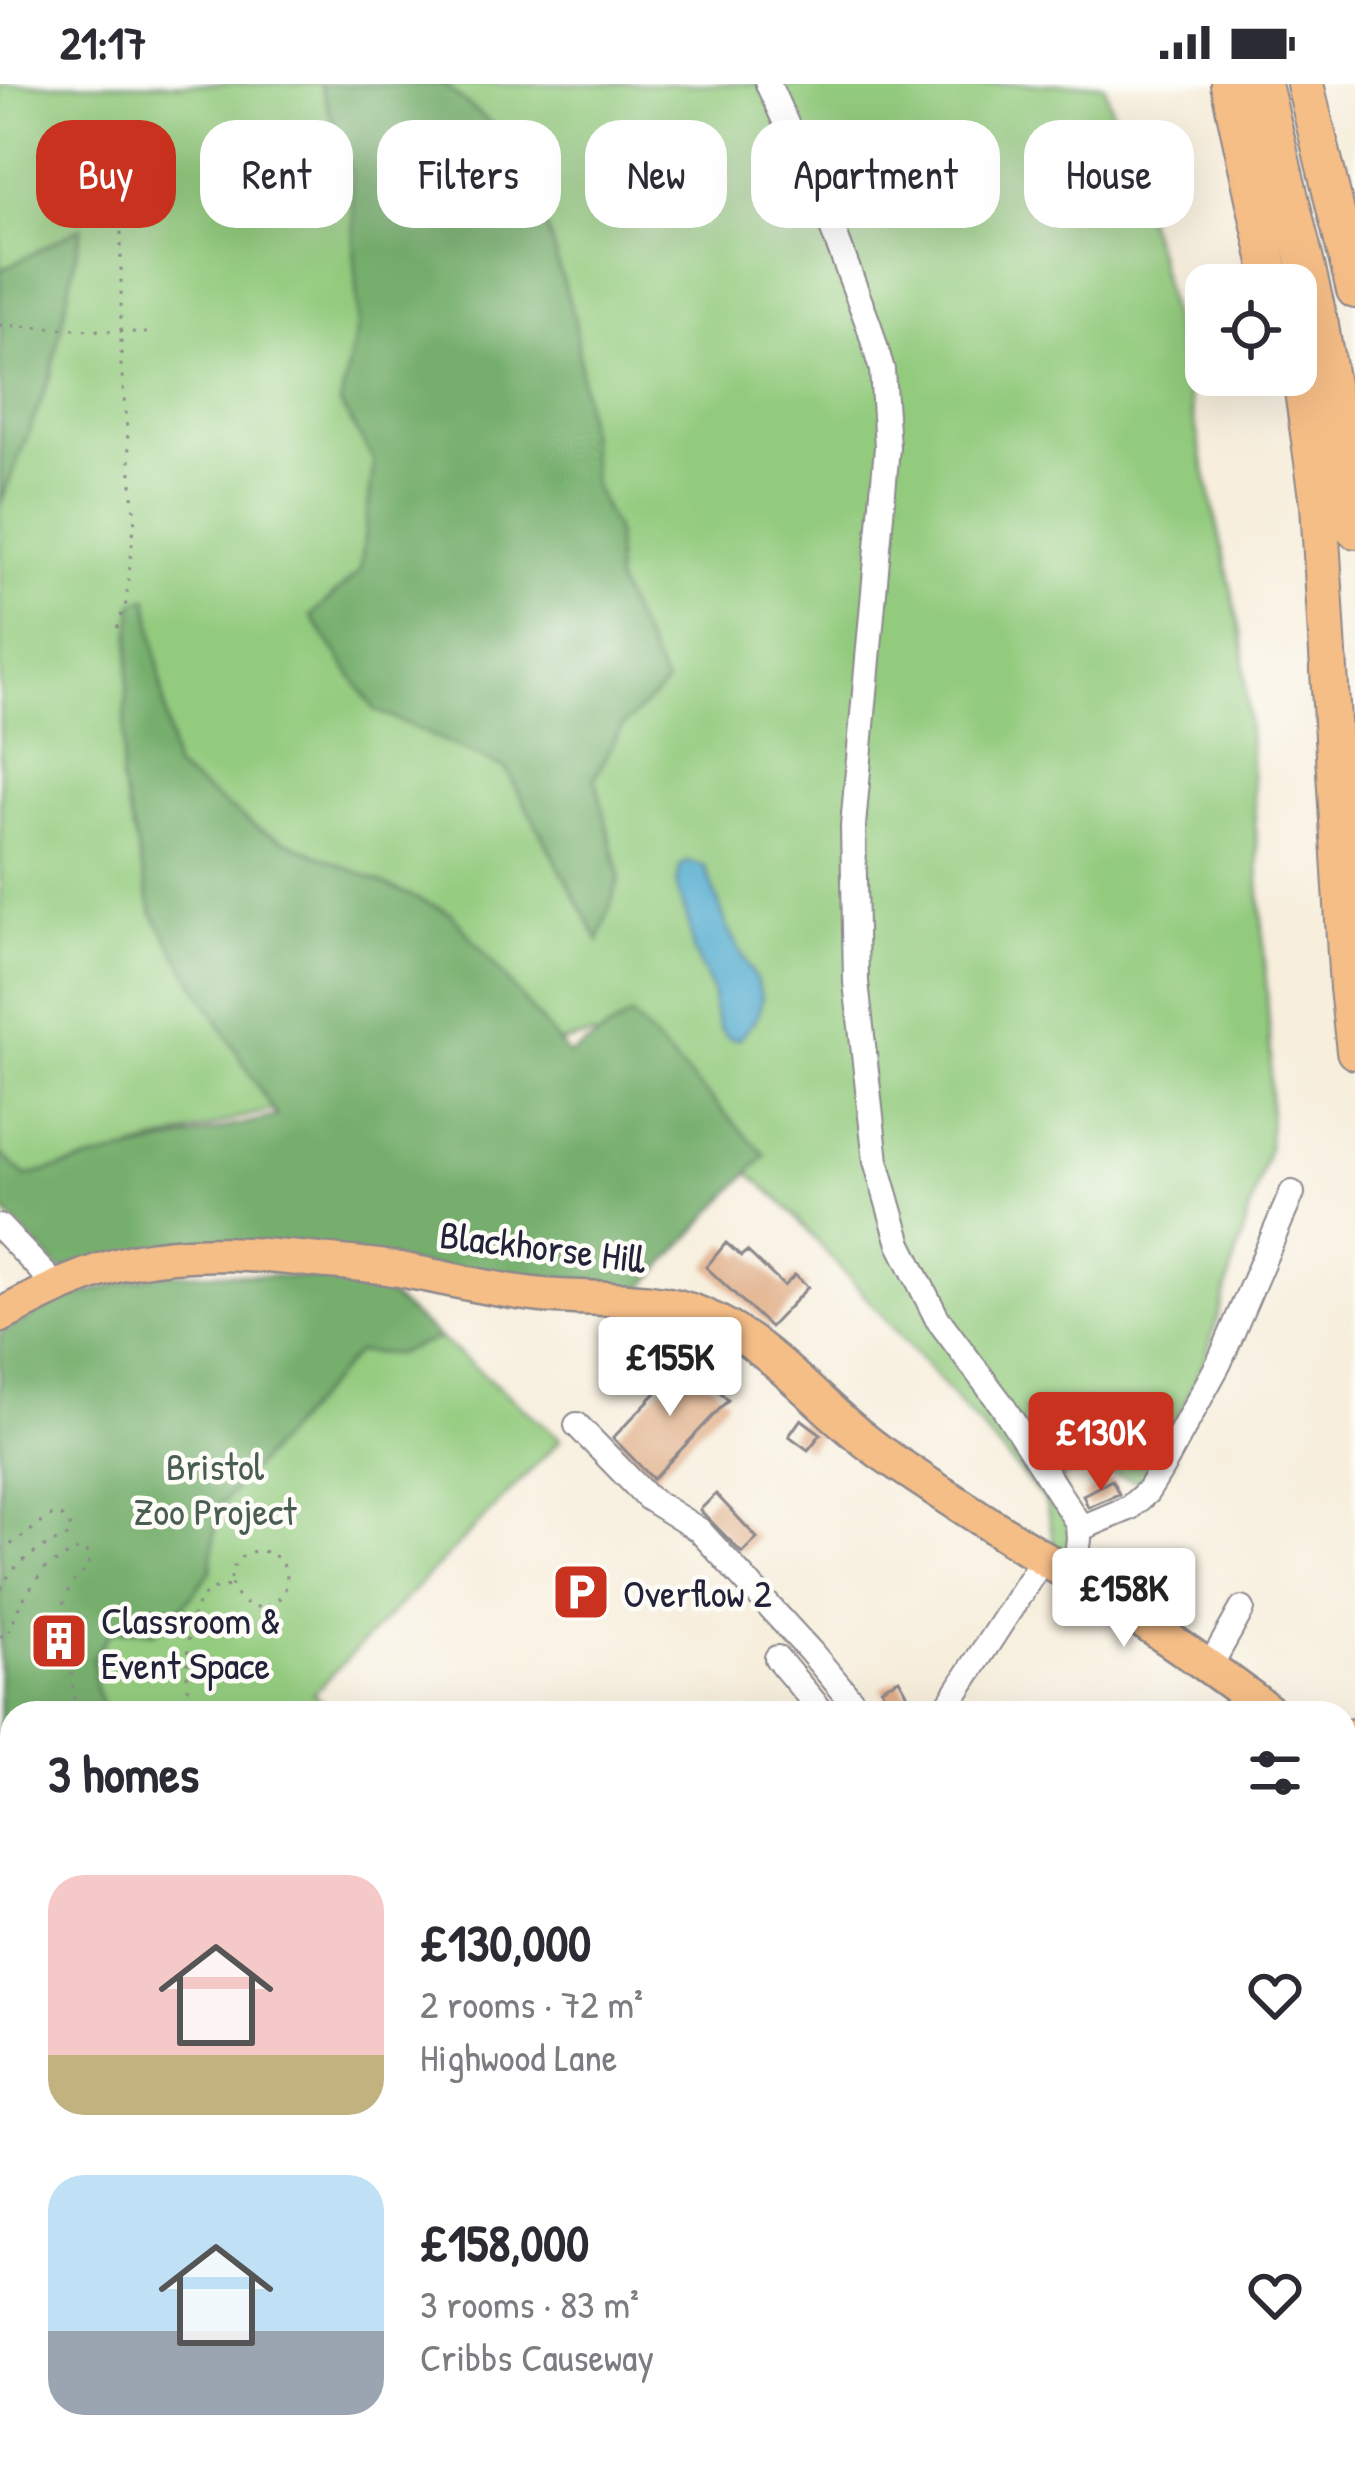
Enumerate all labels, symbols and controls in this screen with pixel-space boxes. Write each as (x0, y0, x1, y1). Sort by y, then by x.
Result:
text: 21:17 (60, 12, 146, 73)
chip: Buy (36, 120, 176, 228)
chip: Rent (200, 120, 353, 228)
chip: Filters (377, 120, 561, 228)
chip: New (585, 120, 727, 228)
chip: Apartment (751, 120, 1000, 228)
chip: House (1024, 120, 1194, 228)
map controls (1185, 264, 1317, 396)
button: locate (1185, 264, 1317, 396)
street label: Blackhorse Hill (437, 1207, 649, 1285)
pin: £155K (586, 1317, 754, 1419)
text: £155K (626, 1329, 715, 1382)
pin: £130K (1017, 1392, 1185, 1494)
text: £130K (1056, 1404, 1146, 1457)
park label: Bristol Zoo Project (134, 1439, 297, 1537)
pin: £158K (1040, 1548, 1208, 1650)
text: £158K (1079, 1560, 1169, 1613)
parking icon: Overflow 2 (550, 1561, 612, 1623)
place label: Overflow 2 (623, 1566, 772, 1619)
place label: Classroom & Event Space (101, 1593, 281, 1691)
building icon: Classroom & Event Space (28, 1610, 90, 1672)
text: 3 homes (48, 1739, 199, 1808)
icon: filters (1242, 1740, 1308, 1806)
text: £130,000 (420, 1908, 591, 1977)
icon: home (144, 1923, 288, 2067)
icon: heart (1242, 1962, 1308, 2028)
text: 2 rooms · 72 m² (420, 1977, 643, 2030)
text: Highwood Lane (420, 2030, 617, 2083)
text: £158,000 (420, 2208, 589, 2277)
icon: home (144, 2223, 288, 2367)
icon: heart (1242, 2262, 1308, 2328)
text: 3 rooms · 83 m² (420, 2277, 639, 2330)
text: Cribbs Causeway (420, 2330, 654, 2383)

